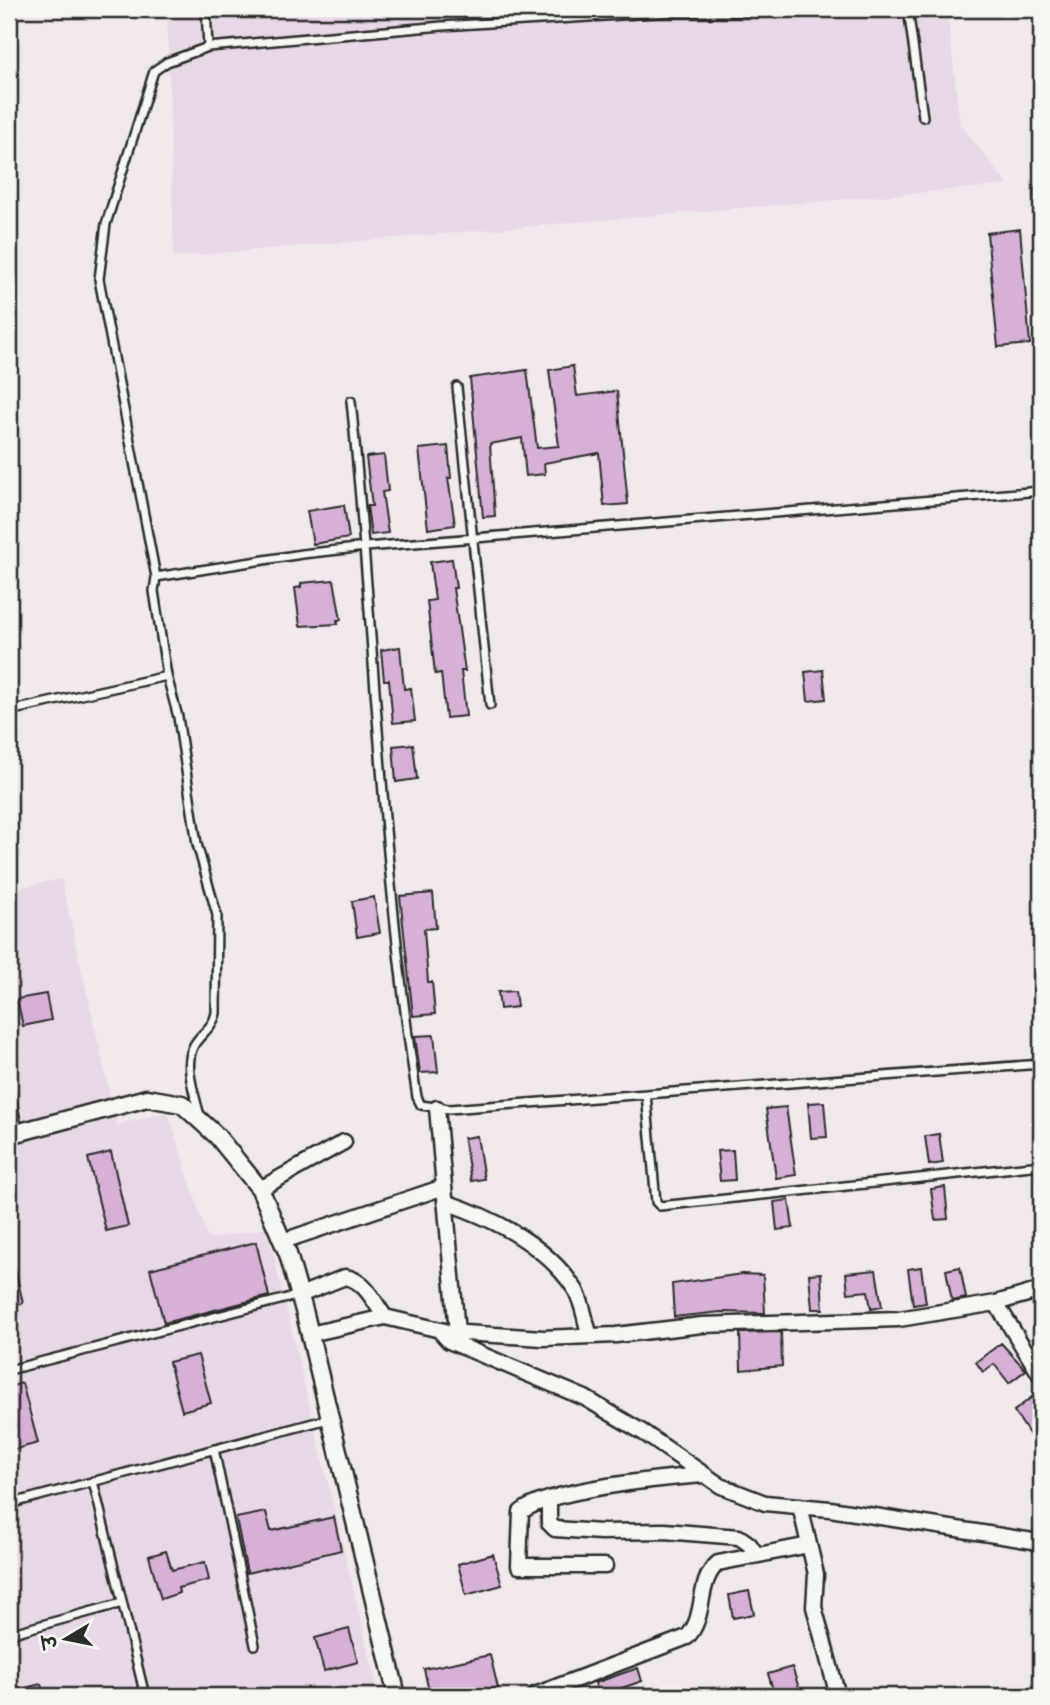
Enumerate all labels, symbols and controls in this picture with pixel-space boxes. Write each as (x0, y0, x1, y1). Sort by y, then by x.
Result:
north arrow (32, 1604, 102, 1674)
text: उ (36, 1631, 63, 1652)

